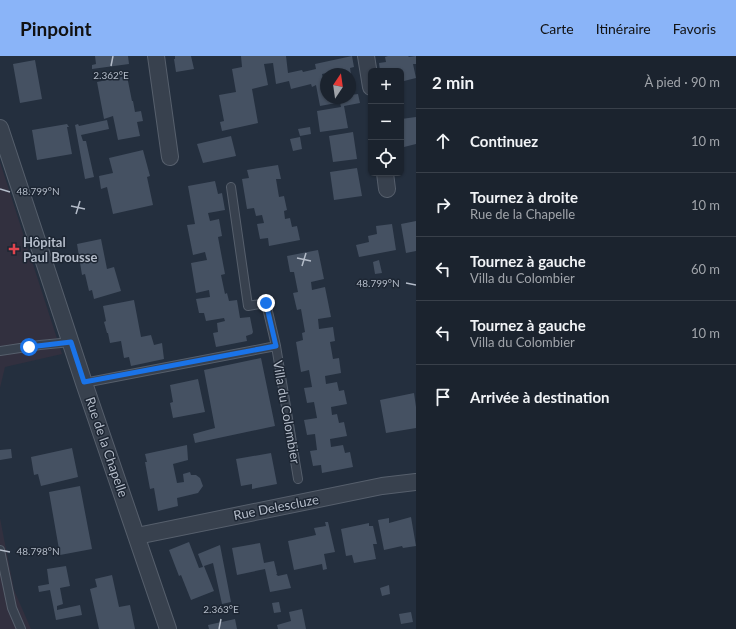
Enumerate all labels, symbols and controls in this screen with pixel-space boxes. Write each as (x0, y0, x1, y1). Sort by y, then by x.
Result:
text: Pinpoint (20, 17, 91, 40)
text: Carte (540, 20, 574, 37)
text: Itinéraire (596, 20, 651, 37)
text: Favoris (673, 20, 716, 37)
north arrow (320, 68, 356, 104)
map controls (368, 68, 404, 176)
button: + (368, 68, 404, 104)
text: 2.362°E (93, 69, 129, 81)
text: 2 min (432, 72, 474, 93)
text: À pied · 90 m (645, 74, 720, 90)
button: − (368, 104, 404, 140)
icon: ahead (432, 130, 454, 152)
text: Continuez (470, 132, 538, 150)
text: 10 m (691, 133, 720, 149)
button: locate (368, 140, 404, 176)
text: 48.799°N (16, 185, 60, 197)
text: Tournez à droite (470, 188, 578, 206)
icon: right (432, 194, 454, 216)
text: 10 m (691, 197, 720, 213)
text: Rue de la Chapelle (470, 206, 575, 222)
place label: Hôpital Paul Brousse (23, 234, 97, 265)
marker: Hôpital Paul Brousse (8, 243, 20, 255)
text: Tournez à gauche (470, 252, 586, 270)
icon: left (432, 258, 454, 280)
text: 60 m (691, 261, 720, 277)
text: Villa du Colombier (470, 270, 575, 286)
text: 48.799°N (356, 277, 400, 289)
route end (257, 294, 275, 312)
text: Tournez à gauche (470, 316, 586, 334)
icon: left (432, 322, 454, 344)
text: 10 m (691, 325, 720, 341)
text: Villa du Colombier (470, 334, 575, 350)
route start (20, 338, 38, 356)
street label: Villa du Colombier (270, 359, 304, 465)
icon: arrive (432, 386, 454, 408)
text: Arrivée à destination (470, 388, 609, 406)
street label: Rue de la Chapelle (82, 395, 132, 499)
street label: Rue Delescluze (232, 491, 320, 523)
text: 48.798°N (16, 545, 60, 557)
text: 2.363°E (203, 603, 239, 615)

